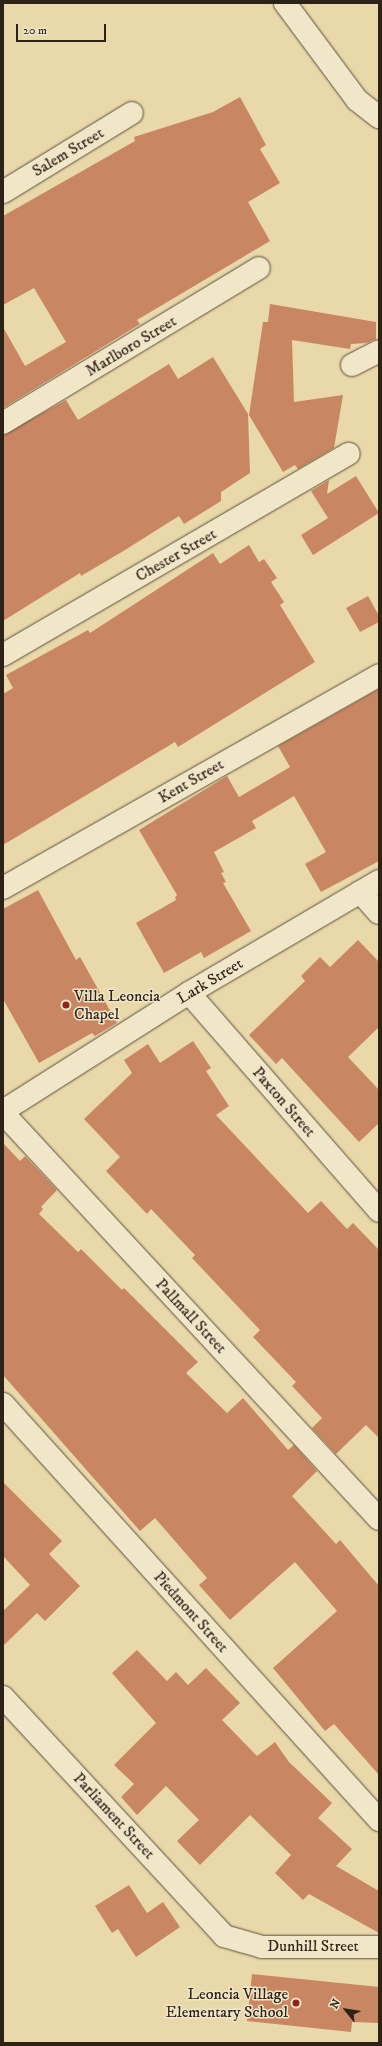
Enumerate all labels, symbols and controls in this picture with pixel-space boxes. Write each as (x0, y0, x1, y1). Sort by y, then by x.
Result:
scale bar (18, 16, 108, 42)
text: 20 m (23, 23, 47, 38)
street label: Salem Street (29, 123, 107, 181)
street label: Marlboro Street (82, 311, 180, 381)
street label: Chester Street (132, 524, 220, 586)
street label: Kent Street (155, 755, 227, 807)
street label: Lark Street (174, 954, 246, 1008)
place label: Villa Leoncia Chapel (74, 986, 160, 1024)
marker: Villa Leoncia Chapel (61, 1000, 71, 1010)
street label: Paxton Street (248, 1063, 320, 1141)
street label: Pallmall Street (151, 1275, 231, 1357)
street label: Piedmont Street (150, 1568, 232, 1656)
street label: Parliament Street (69, 1769, 159, 1863)
street label: Dunhill Street (267, 1936, 359, 1956)
place label: Leoncia Village Elementary School (166, 1984, 288, 2022)
north arrow (326, 1990, 366, 2030)
text: N (327, 1997, 344, 2011)
marker: Leoncia Village Elementary School (291, 1998, 301, 2008)

